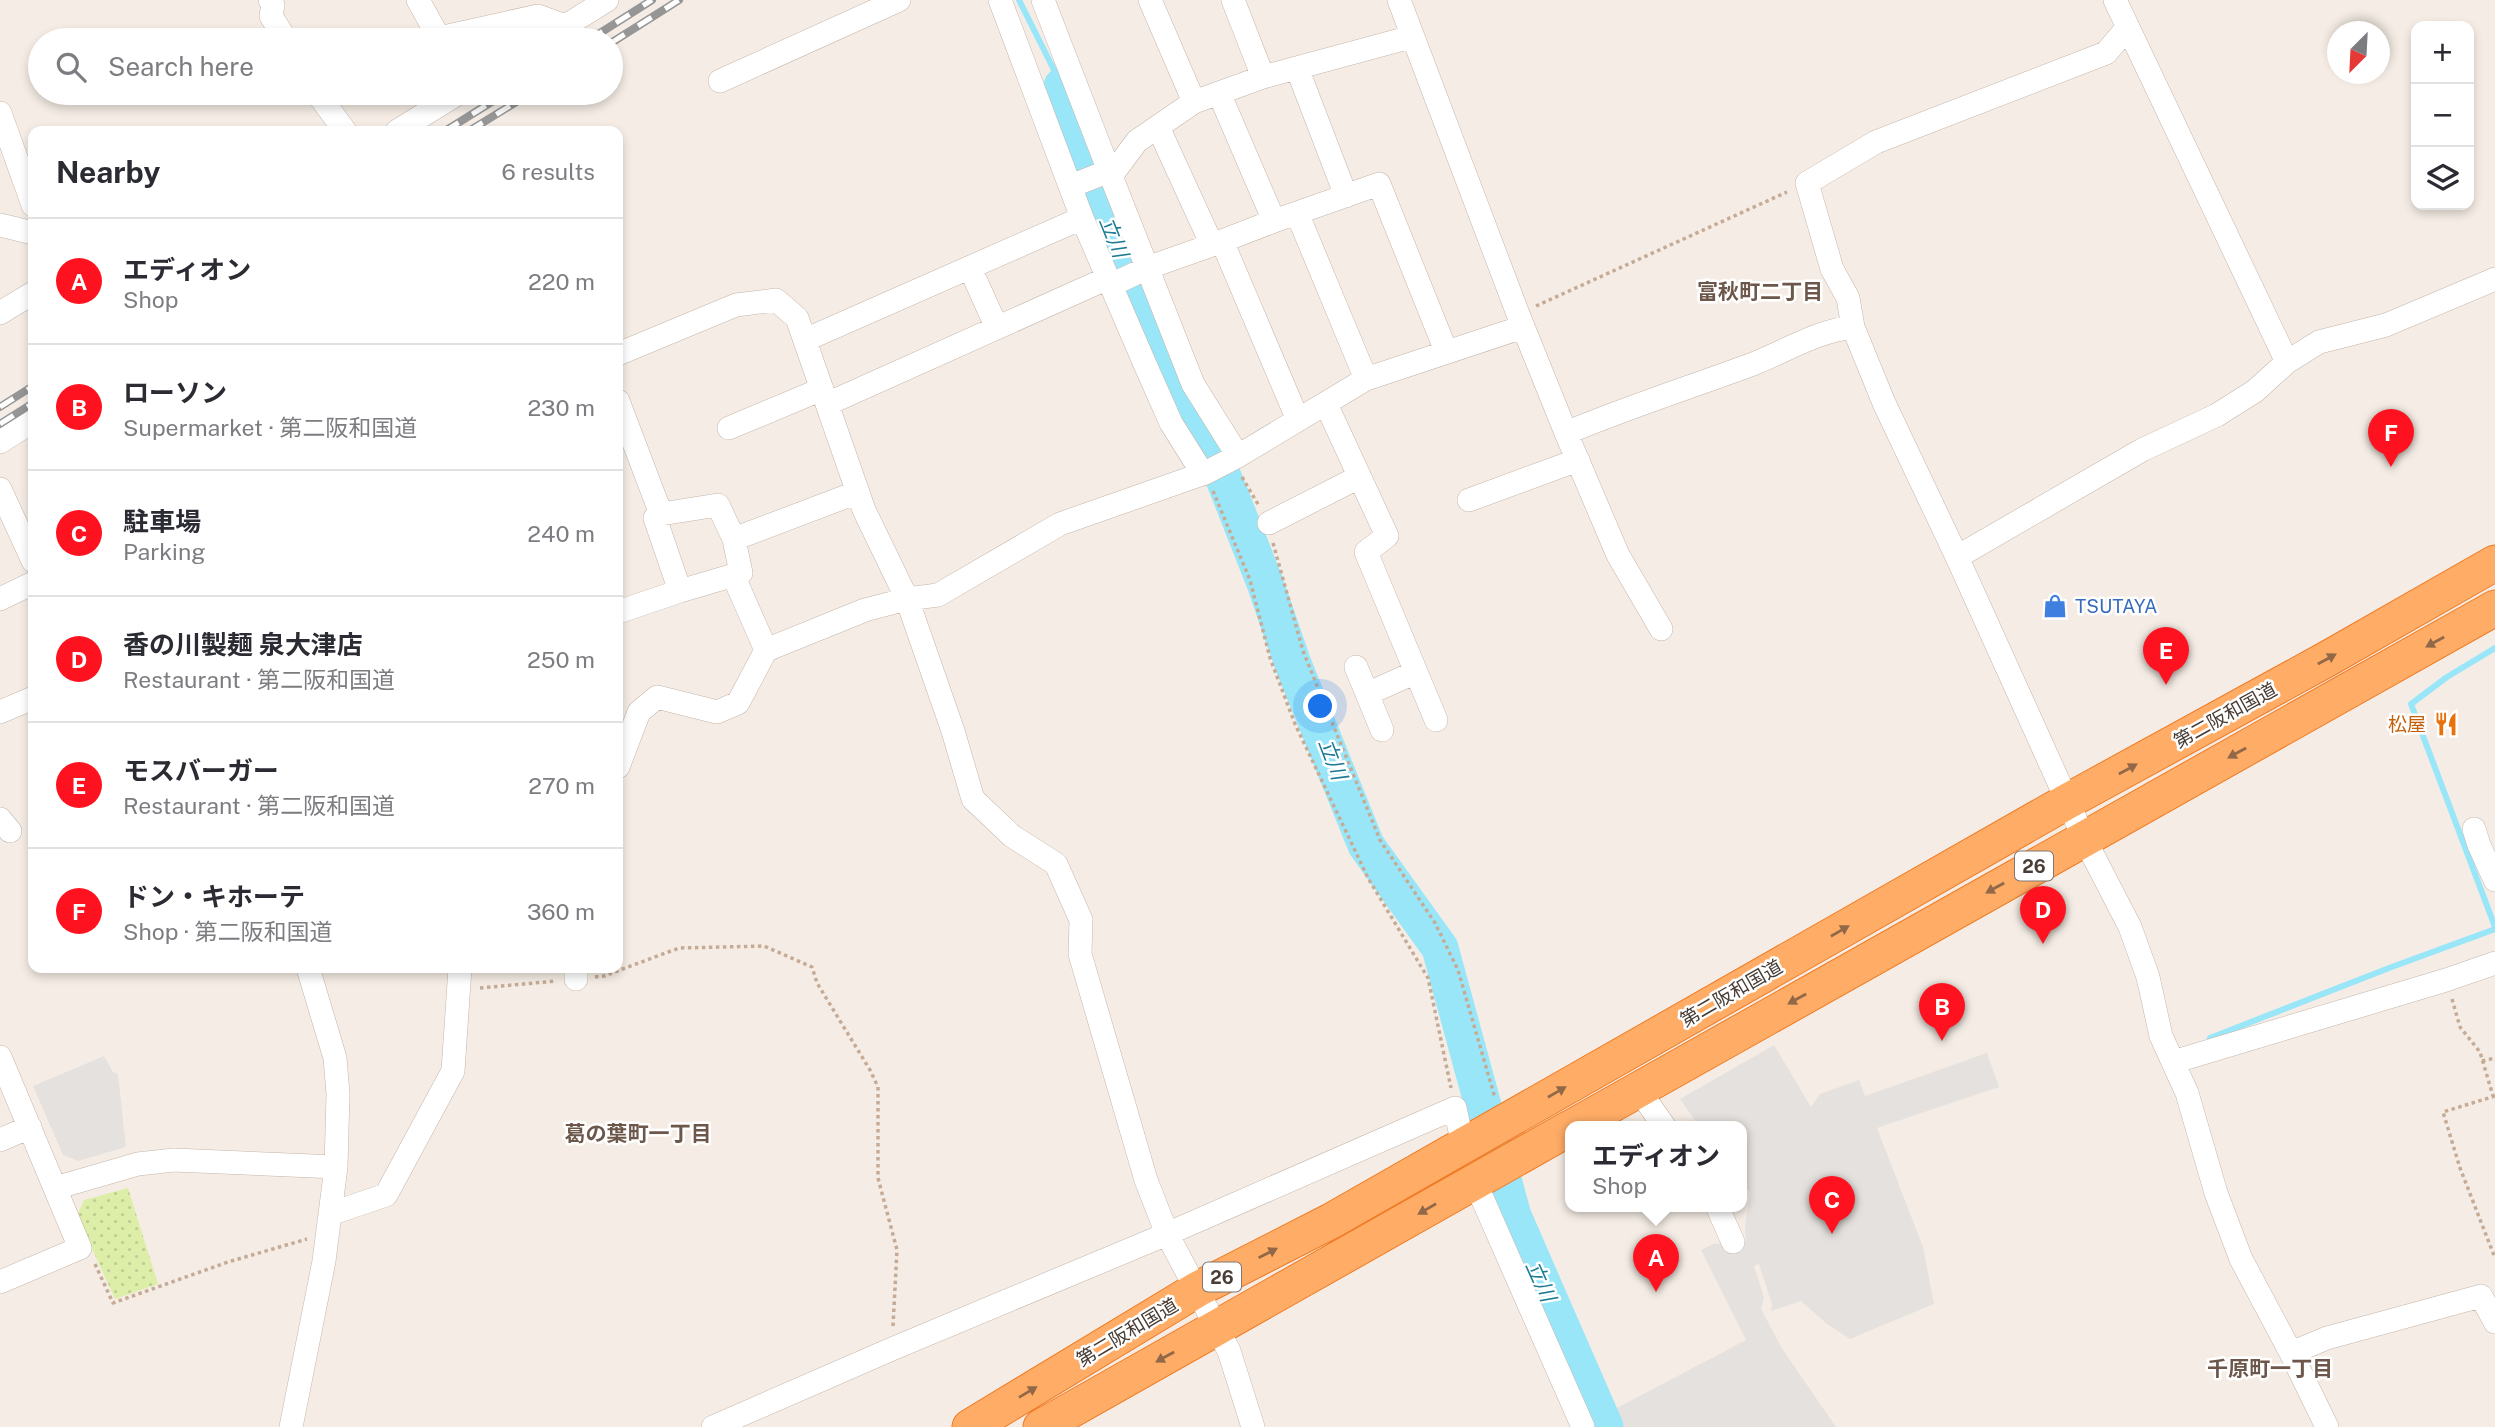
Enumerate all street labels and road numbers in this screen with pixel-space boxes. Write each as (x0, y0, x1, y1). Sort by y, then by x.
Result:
street label: 第二阪和国道 (2170, 678, 2280, 752)
road number: 26 (2015, 852, 2053, 880)
street label: 第二阪和国道 (1676, 955, 1786, 1031)
road number: 26 (1203, 1262, 1241, 1292)
street label: 第二阪和国道 (1072, 1293, 1182, 1371)

